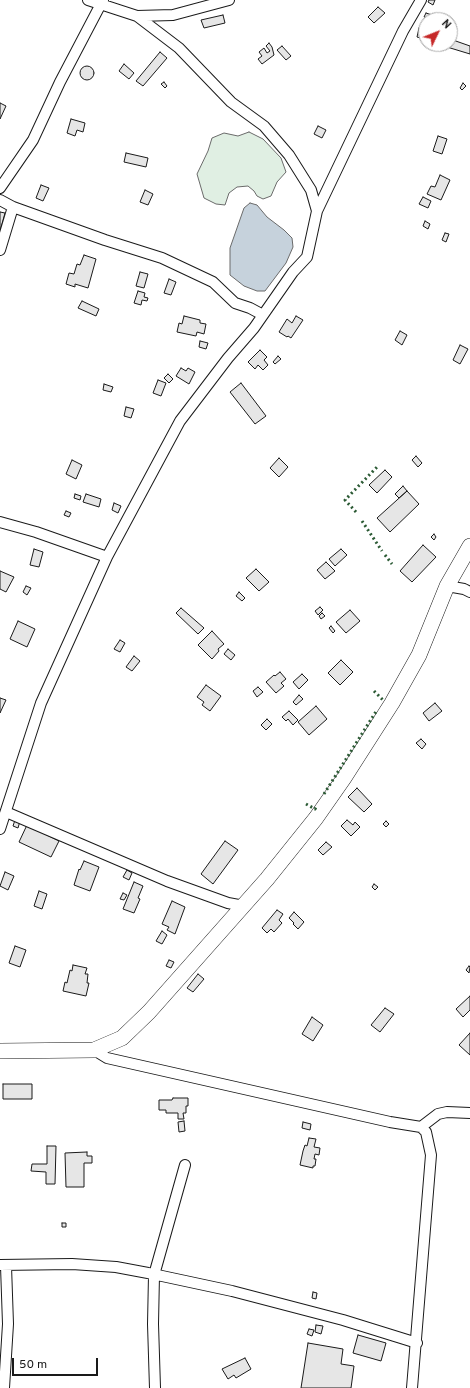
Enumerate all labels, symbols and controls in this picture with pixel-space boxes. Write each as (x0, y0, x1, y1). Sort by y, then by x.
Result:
north arrow (418, 12, 458, 52)
text: N (438, 17, 454, 32)
scale bar (14, 1350, 100, 1376)
text: 50 m (19, 1357, 47, 1373)

